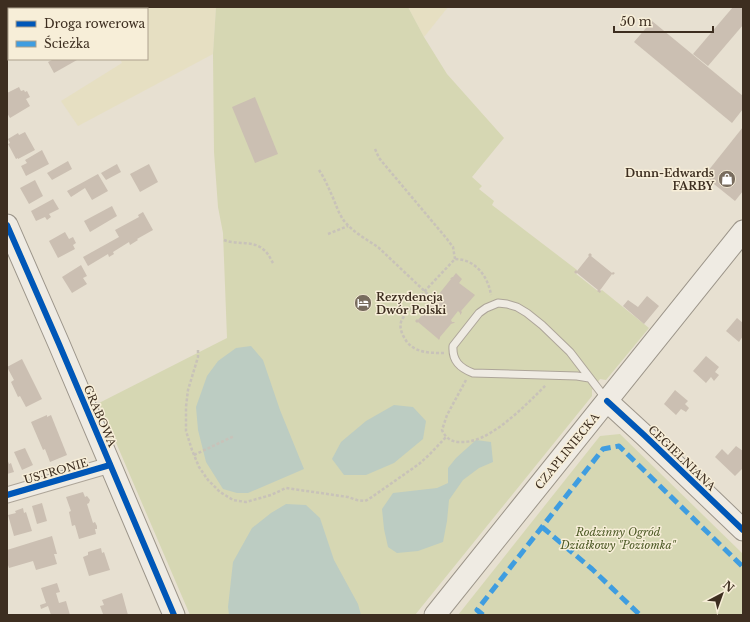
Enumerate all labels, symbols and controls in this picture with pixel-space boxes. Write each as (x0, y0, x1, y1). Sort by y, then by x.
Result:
legend (8, 8, 148, 60)
scale bar (614, 8, 713, 34)
text: 50 m (620, 14, 652, 29)
text: Droga rowerowa (44, 16, 146, 31)
text: Ścieżka (44, 35, 90, 51)
place label: Dunn-Edwards FARBY (625, 166, 715, 193)
shop icon: Dunn-Edwards FARBY (717, 169, 737, 189)
place label: Rezydencja Dwór Polski (376, 290, 446, 317)
hotel icon: Rezydencja Dwór Polski (353, 293, 373, 313)
street label: GRABOWA (81, 383, 120, 450)
street label: CZAPLINIECKA (532, 410, 602, 492)
street label: CEGIELNIANA (645, 422, 719, 494)
street label: USTRONIE (22, 455, 90, 487)
park label: Rodzinny Ogród Działkowy "Poziomka" (559, 525, 677, 552)
north arrow (702, 574, 742, 614)
text: N (720, 578, 738, 596)

